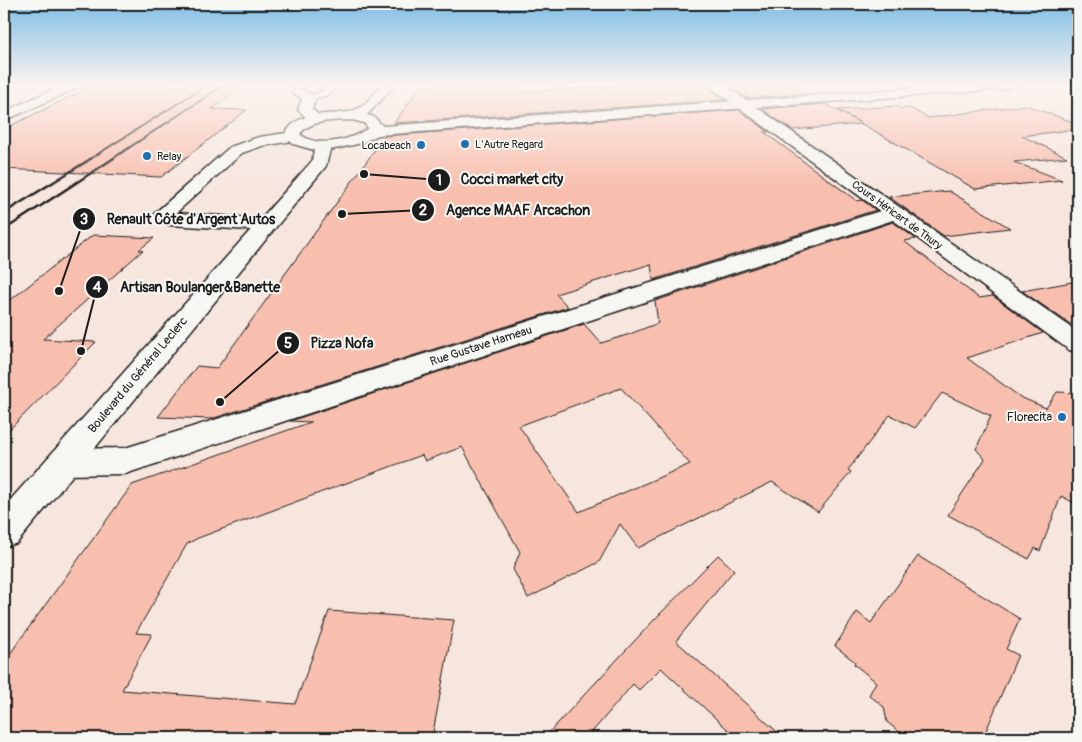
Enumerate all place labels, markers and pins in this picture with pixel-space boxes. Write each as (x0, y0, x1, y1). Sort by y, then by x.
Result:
marker: L'Autre Regard (459, 138, 471, 150)
place label: L'Autre Regard (475, 138, 543, 151)
place label: Locabeach (362, 139, 411, 152)
marker: Locabeach (415, 139, 427, 151)
marker: Relay (141, 150, 153, 162)
place label: Relay (157, 150, 182, 163)
callout: Cocci market city (426, 165, 574, 194)
callout: Agence MAAF Arcachon (411, 195, 600, 224)
callout: Renault Côte d'Argent Autos (72, 204, 285, 233)
callout: Artisan Boulanger&Banette (85, 273, 290, 302)
callout: Pizza Nofa (276, 328, 384, 357)
place label: Florecita (1007, 410, 1052, 425)
marker: Florecita (1056, 411, 1068, 423)

